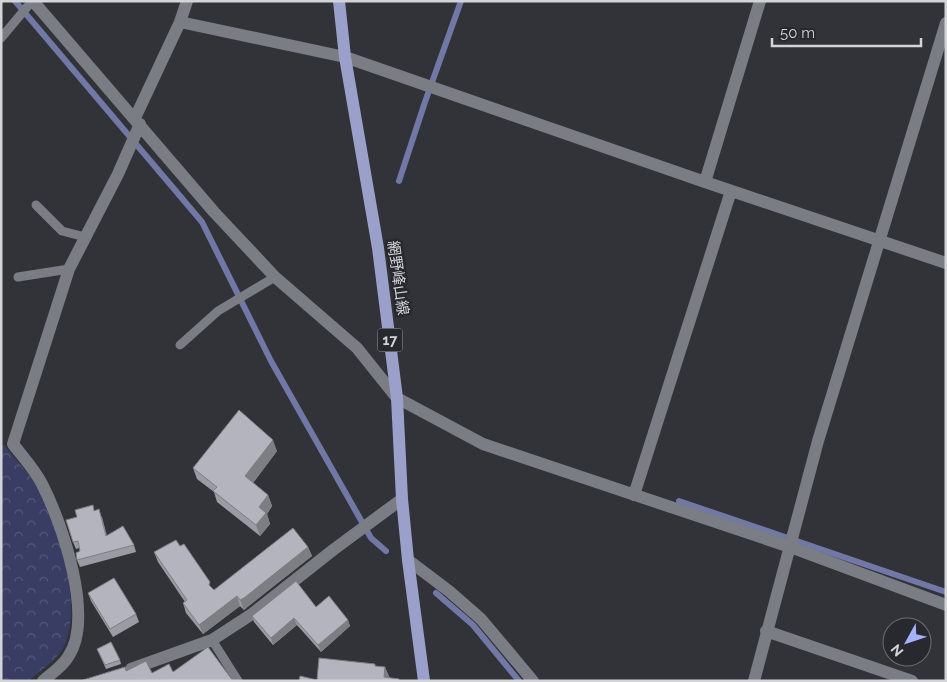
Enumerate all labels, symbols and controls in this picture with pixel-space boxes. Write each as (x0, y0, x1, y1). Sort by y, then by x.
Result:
scale bar (772, 15, 921, 47)
text: 50 m (780, 24, 815, 42)
street label: 網野峰山線 (384, 240, 412, 316)
road number: 17 (378, 328, 402, 352)
north arrow (882, 617, 932, 667)
text: N (887, 641, 907, 660)

